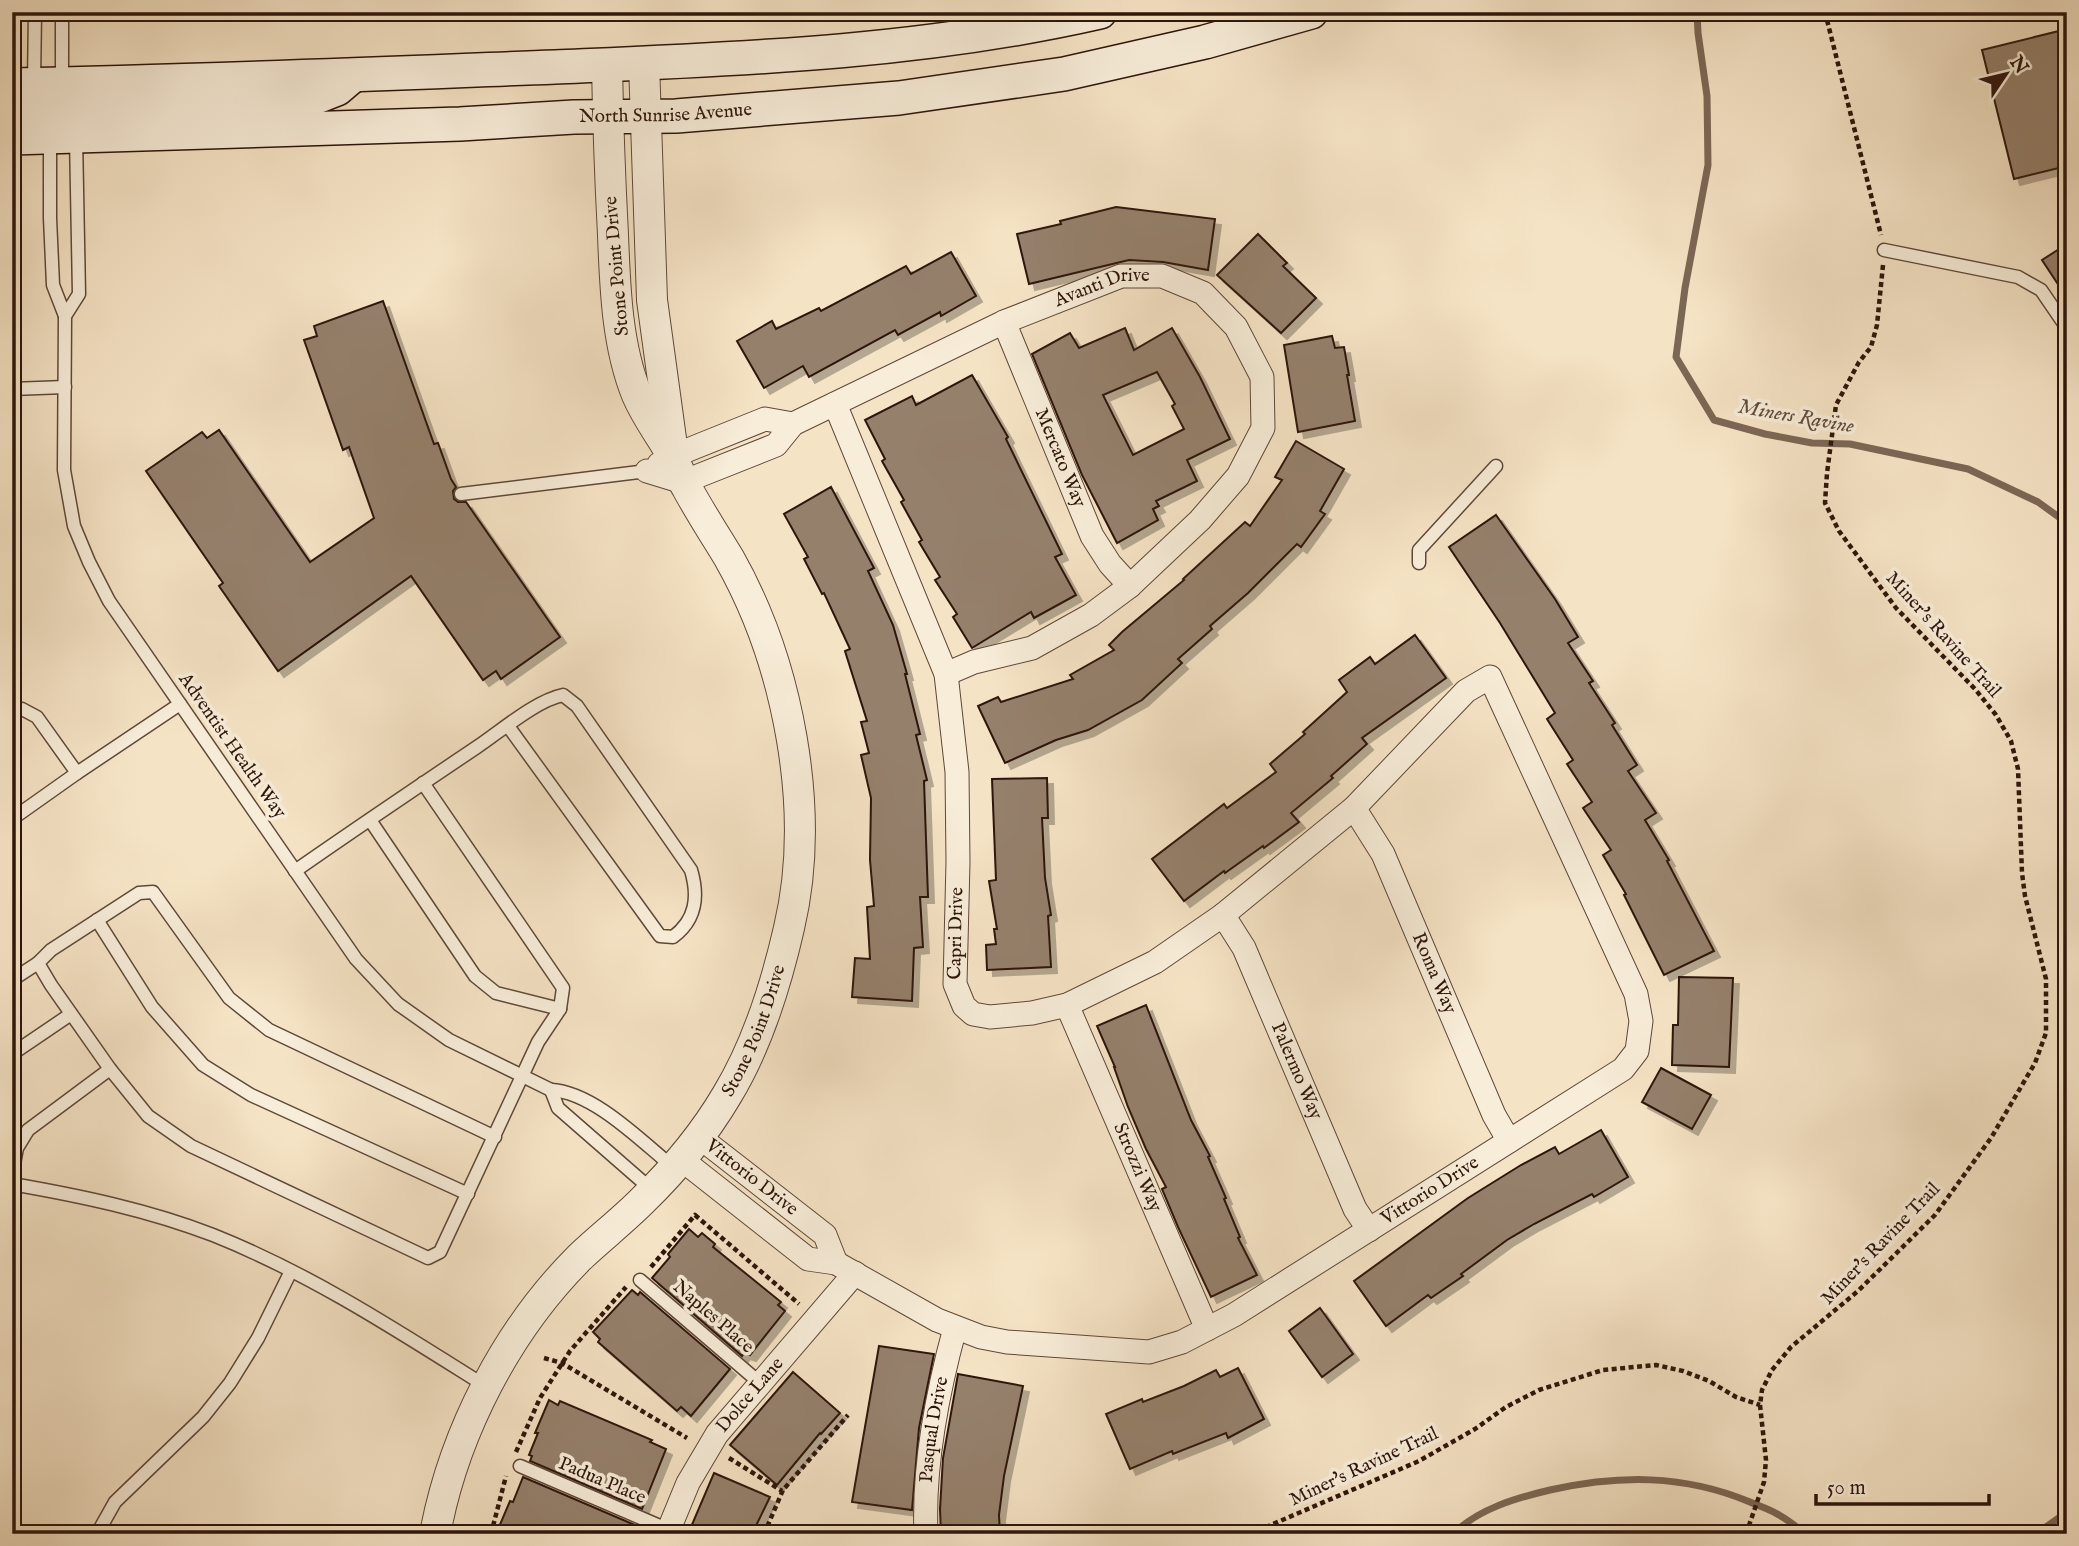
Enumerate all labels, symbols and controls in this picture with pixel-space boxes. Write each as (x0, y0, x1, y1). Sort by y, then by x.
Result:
north arrow (1970, 38, 2040, 108)
text: N (2003, 51, 2033, 79)
street label: North Sunrise Avenue (579, 98, 753, 129)
street label: Stone Point Drive (599, 195, 635, 337)
street label: Avanti Drive (1050, 264, 1150, 313)
water label: Miners Ravine (1736, 394, 1856, 440)
street label: Mercato Way (1029, 405, 1091, 512)
street label: Miner's Ravine Trail (1880, 567, 2006, 704)
street label: Adventist Health Way (172, 668, 292, 824)
street label: Capri Drive (943, 887, 969, 980)
street label: Roma Way (1406, 929, 1462, 1018)
street label: Stone Point Drive (717, 962, 791, 1101)
street label: Palermo Way (1265, 1019, 1328, 1124)
street label: Strozzi Way (1107, 1119, 1167, 1216)
street label: Vittorio Drive (700, 1134, 803, 1222)
street label: Vittorio Drive (1376, 1151, 1484, 1231)
street label: Miner's Ravine Trail (1816, 1177, 1946, 1310)
street label: Naples Place (667, 1275, 759, 1359)
street label: Dolce Lane (711, 1352, 789, 1438)
street label: Pasqual Drive (915, 1374, 955, 1483)
street label: Miner's Ravine Trail (1286, 1422, 1443, 1512)
street label: Padua Place (555, 1452, 650, 1510)
scale bar (1816, 1462, 1990, 1506)
text: 50 m (1827, 1475, 1866, 1502)

